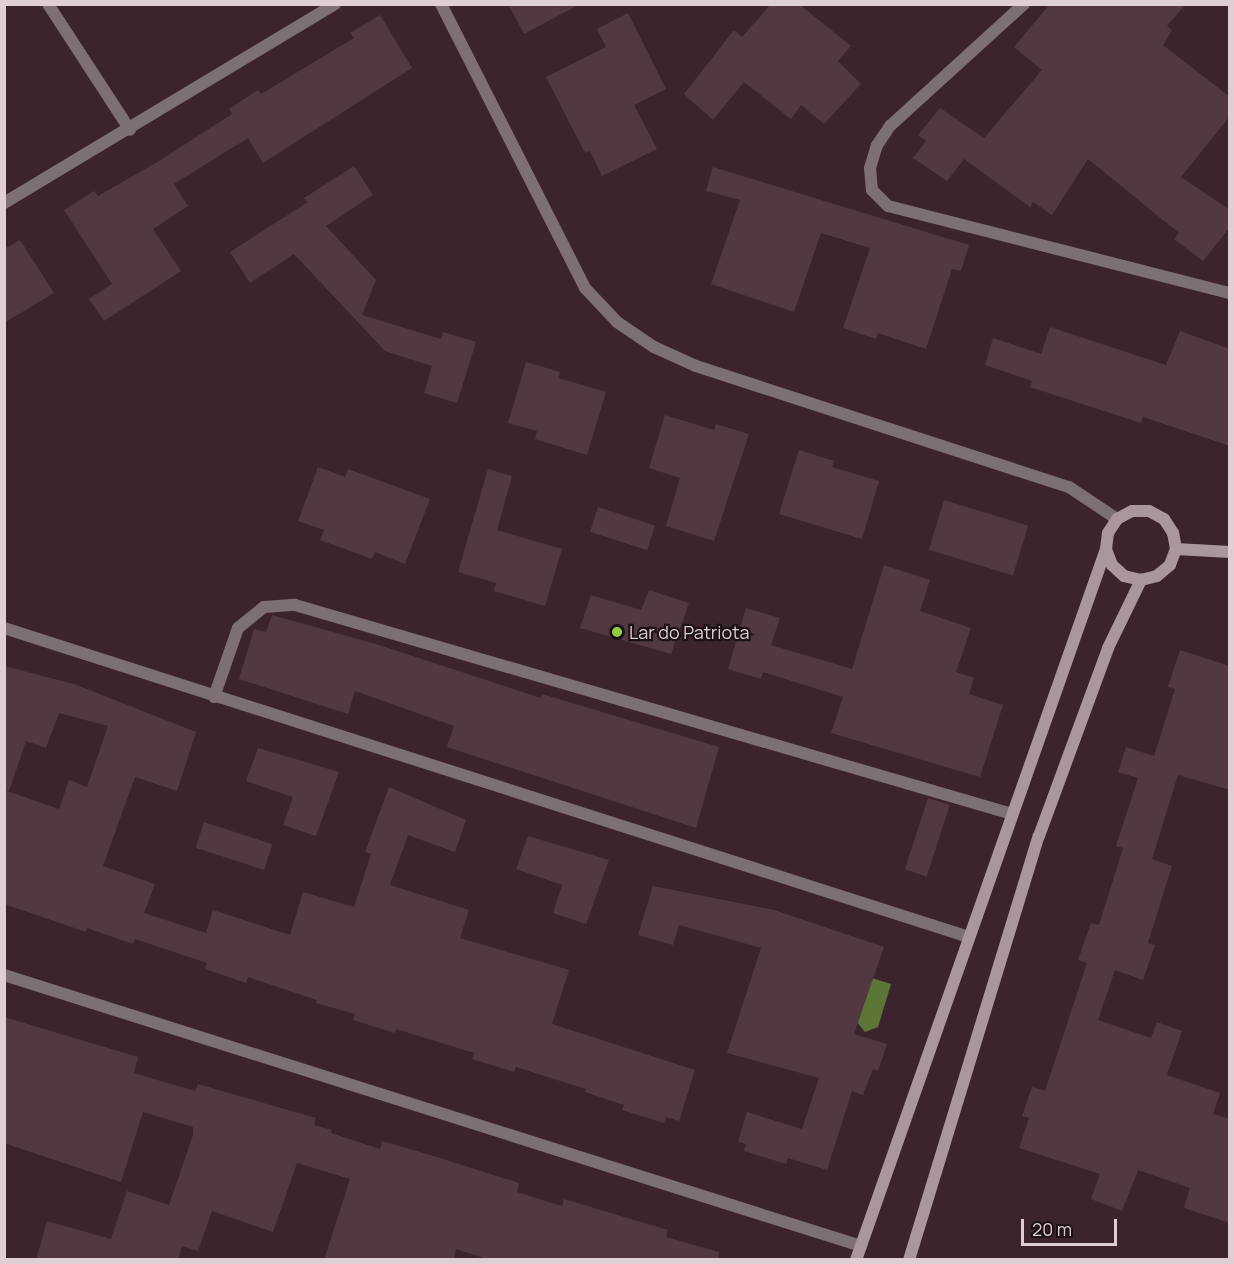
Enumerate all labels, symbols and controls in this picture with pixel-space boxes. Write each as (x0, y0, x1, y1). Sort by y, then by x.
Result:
place label: Lar do Patriota (629, 621, 749, 643)
marker: Lar do Patriota (610, 625, 624, 639)
scale bar (1024, 1207, 1120, 1245)
text: 20 m (1032, 1217, 1072, 1241)

